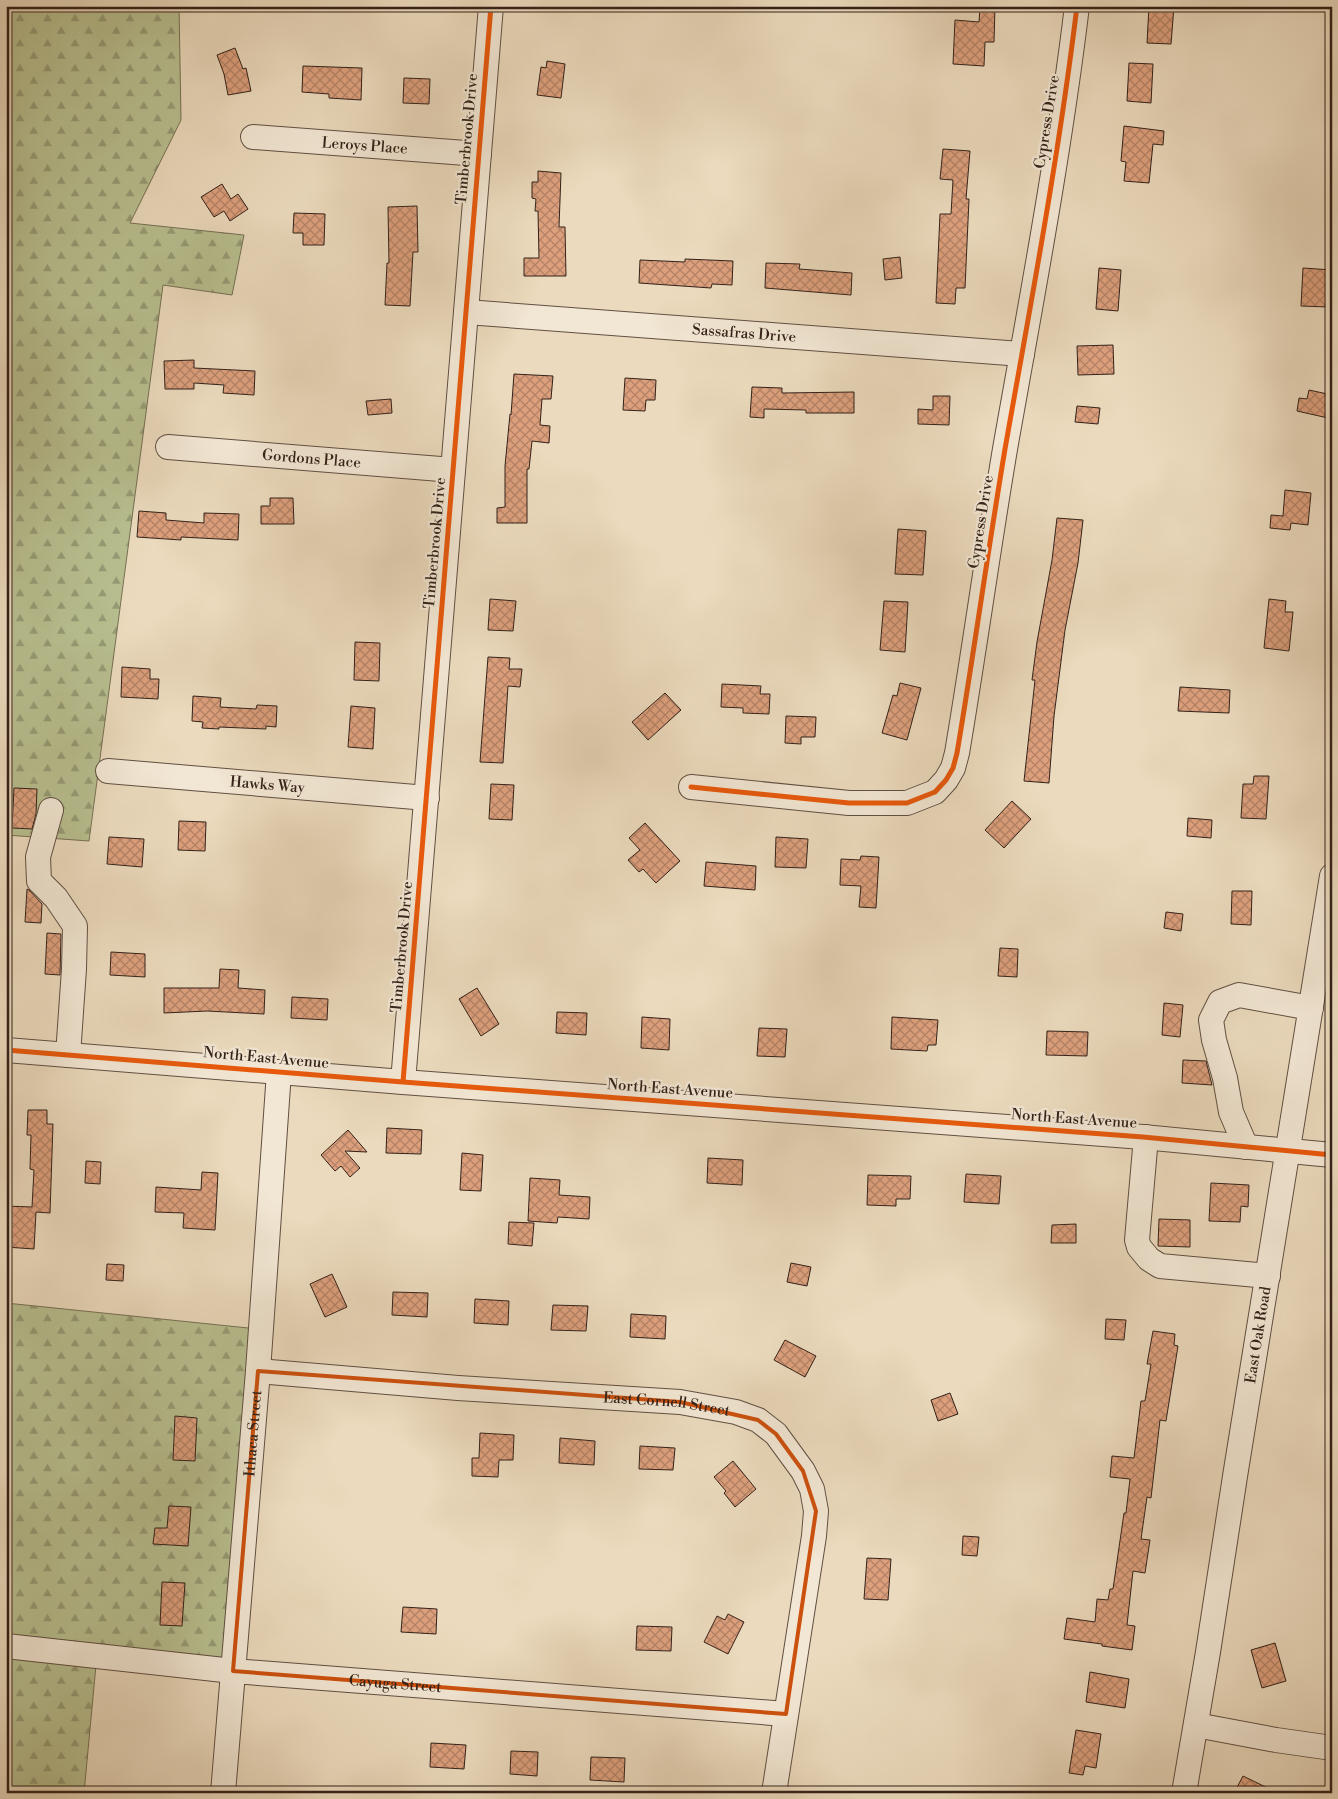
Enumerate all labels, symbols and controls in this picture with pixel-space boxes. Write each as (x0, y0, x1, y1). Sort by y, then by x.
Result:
street label: Timberbrook Drive (452, 72, 482, 206)
street label: Cypress Drive (1030, 74, 1064, 170)
street label: Leroys Place (321, 133, 408, 158)
street label: Sassafras Drive (691, 320, 797, 346)
street label: Gordons Place (261, 445, 362, 472)
street label: Cypress Drive (964, 474, 998, 570)
street label: Timberbrook Drive (420, 476, 450, 610)
street label: Hawks Way (229, 772, 306, 797)
street label: Timberbrook Drive (387, 880, 417, 1014)
street label: North East Avenue (202, 1043, 330, 1073)
street label: North East Avenue (606, 1075, 734, 1103)
street label: North East Avenue (1010, 1105, 1138, 1133)
street label: East Oak Road (1241, 1284, 1275, 1385)
street label: East Cornell Street (602, 1388, 732, 1420)
street label: Ithaca Street (240, 1389, 266, 1477)
street label: Cayuga Street (348, 1671, 443, 1697)

